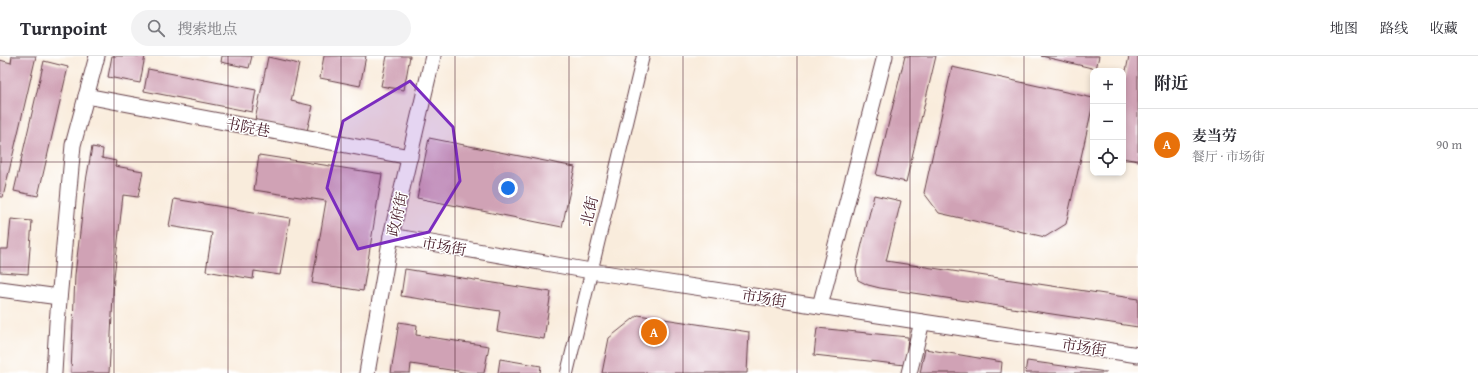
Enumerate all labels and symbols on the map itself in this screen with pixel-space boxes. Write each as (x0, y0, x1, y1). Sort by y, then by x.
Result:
street label: 书院巷 (224, 112, 272, 142)
your location (498, 178, 518, 198)
street label: 政府街 (382, 190, 412, 238)
street label: 北街 (575, 194, 603, 228)
street label: 市场街 (420, 232, 468, 260)
street label: 市场街 (740, 284, 788, 312)
pin: A (641, 317, 667, 347)
street label: 市场街 (1060, 333, 1108, 361)

